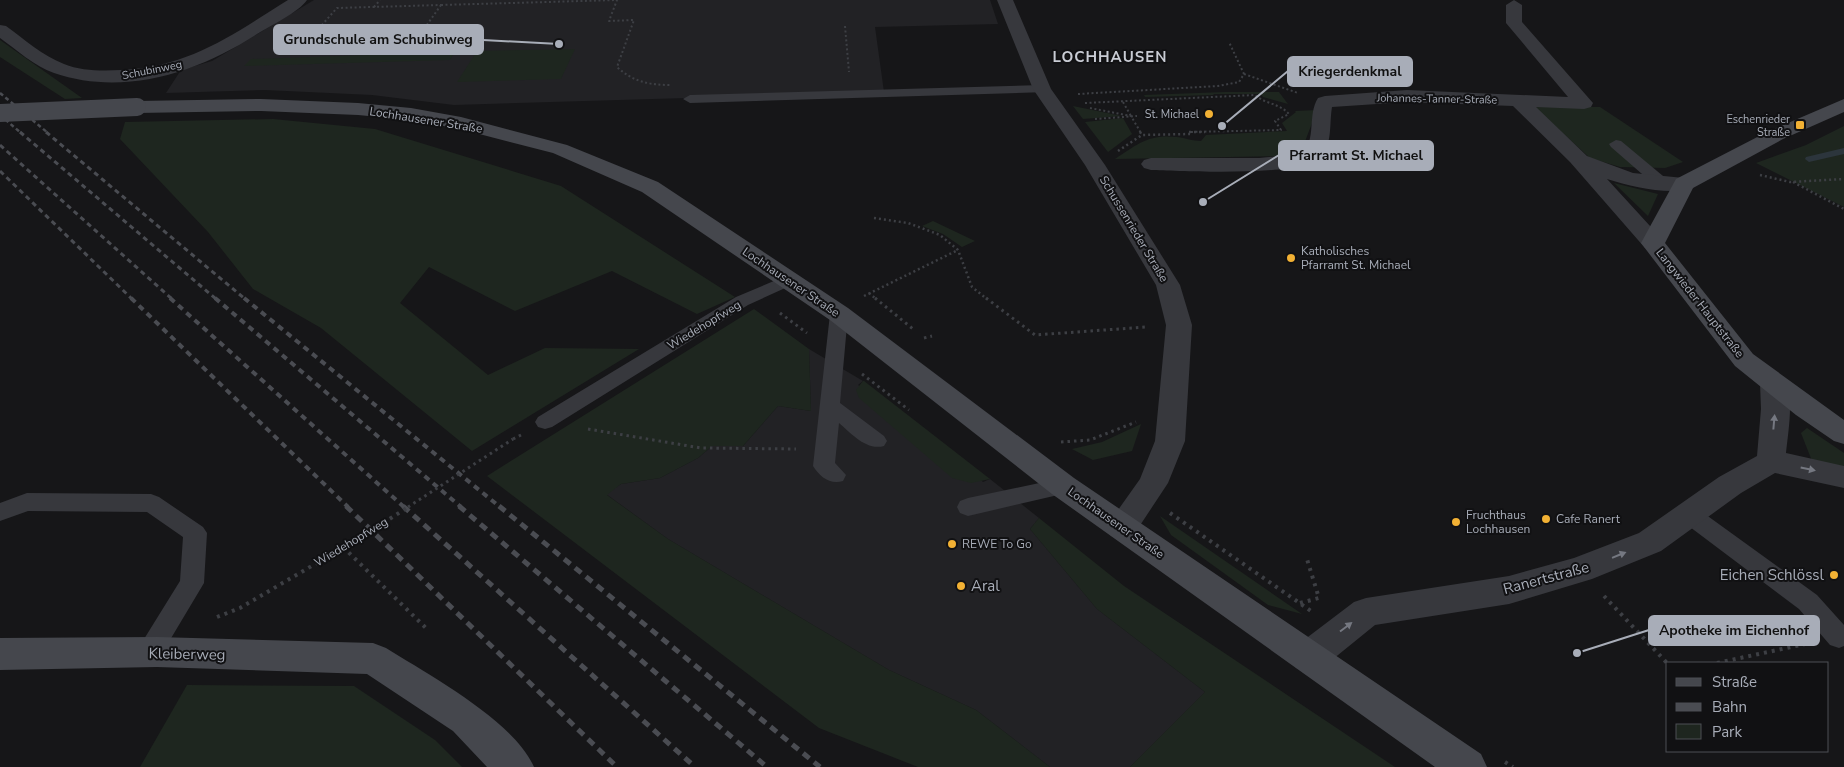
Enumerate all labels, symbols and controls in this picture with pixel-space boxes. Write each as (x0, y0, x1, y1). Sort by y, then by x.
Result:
callout: Grundschule am Schubinweg (274, 25, 483, 54)
text: Grundschule am Schubinweg (283, 30, 473, 49)
district label: LOCHHAUSEN (1053, 47, 1167, 67)
street label: Schubinweg (121, 57, 183, 83)
callout: Kriegerdenkmal (1288, 57, 1412, 86)
text: Kriegerdenkmal (1298, 62, 1402, 81)
street label: Johannes-Tanner-Straße (1376, 90, 1498, 108)
street label: Lochhausener Straße (368, 103, 484, 137)
place label: St. Michael (1145, 107, 1200, 122)
marker: St. Michael (1203, 108, 1215, 120)
place label: Eschenrieder Straße (1726, 112, 1790, 140)
marker: Eschenrieder Straße (1794, 119, 1806, 131)
callout: Pfarramt St. Michael (1279, 141, 1433, 170)
text: Pfarramt St. Michael (1289, 146, 1423, 165)
street label: Schussenrieder Straße (1096, 173, 1172, 285)
street label: Lochhausener Straße (739, 243, 843, 321)
place label: Katholisches Pfarramt St. Michael (1301, 243, 1411, 273)
street label: Langwieder Hauptstraße (1652, 245, 1748, 361)
marker: Katholisches Pfarramt St. Michael (1285, 252, 1297, 264)
street label: Wiedehopfweg (664, 297, 744, 353)
one-way arrow (1771, 414, 1779, 430)
one-way arrow (1800, 465, 1815, 473)
street label: Lochhausener Straße (1065, 484, 1167, 562)
place label: Fruchthaus Lochhausen (1466, 507, 1530, 537)
place label: Cafe Ranert (1556, 511, 1621, 527)
marker: Cafe Ranert (1540, 513, 1552, 525)
street label: Wiedehopfweg (311, 514, 391, 570)
marker: Fruchthaus Lochhausen (1450, 516, 1462, 528)
place label: REWE To Go (962, 536, 1032, 552)
marker: REWE To Go (946, 538, 958, 550)
one-way arrow (1612, 550, 1626, 558)
street label: Ranertstraße (1501, 557, 1591, 599)
place label: Eichen Schlössl (1720, 565, 1825, 585)
marker: Eichen Schlössl (1828, 569, 1840, 581)
place label: Aral (971, 576, 1000, 596)
marker: Aral (955, 580, 967, 592)
callout: Apotheke im Eichenhof (1649, 616, 1819, 645)
one-way arrow (1339, 621, 1352, 632)
text: Apotheke im Eichenhof (1659, 621, 1810, 640)
street label: Kleiberweg (148, 643, 226, 665)
legend (1666, 662, 1829, 752)
text: Straße (1712, 672, 1757, 692)
text: Bahn (1712, 697, 1747, 717)
text: Park (1712, 722, 1742, 742)

